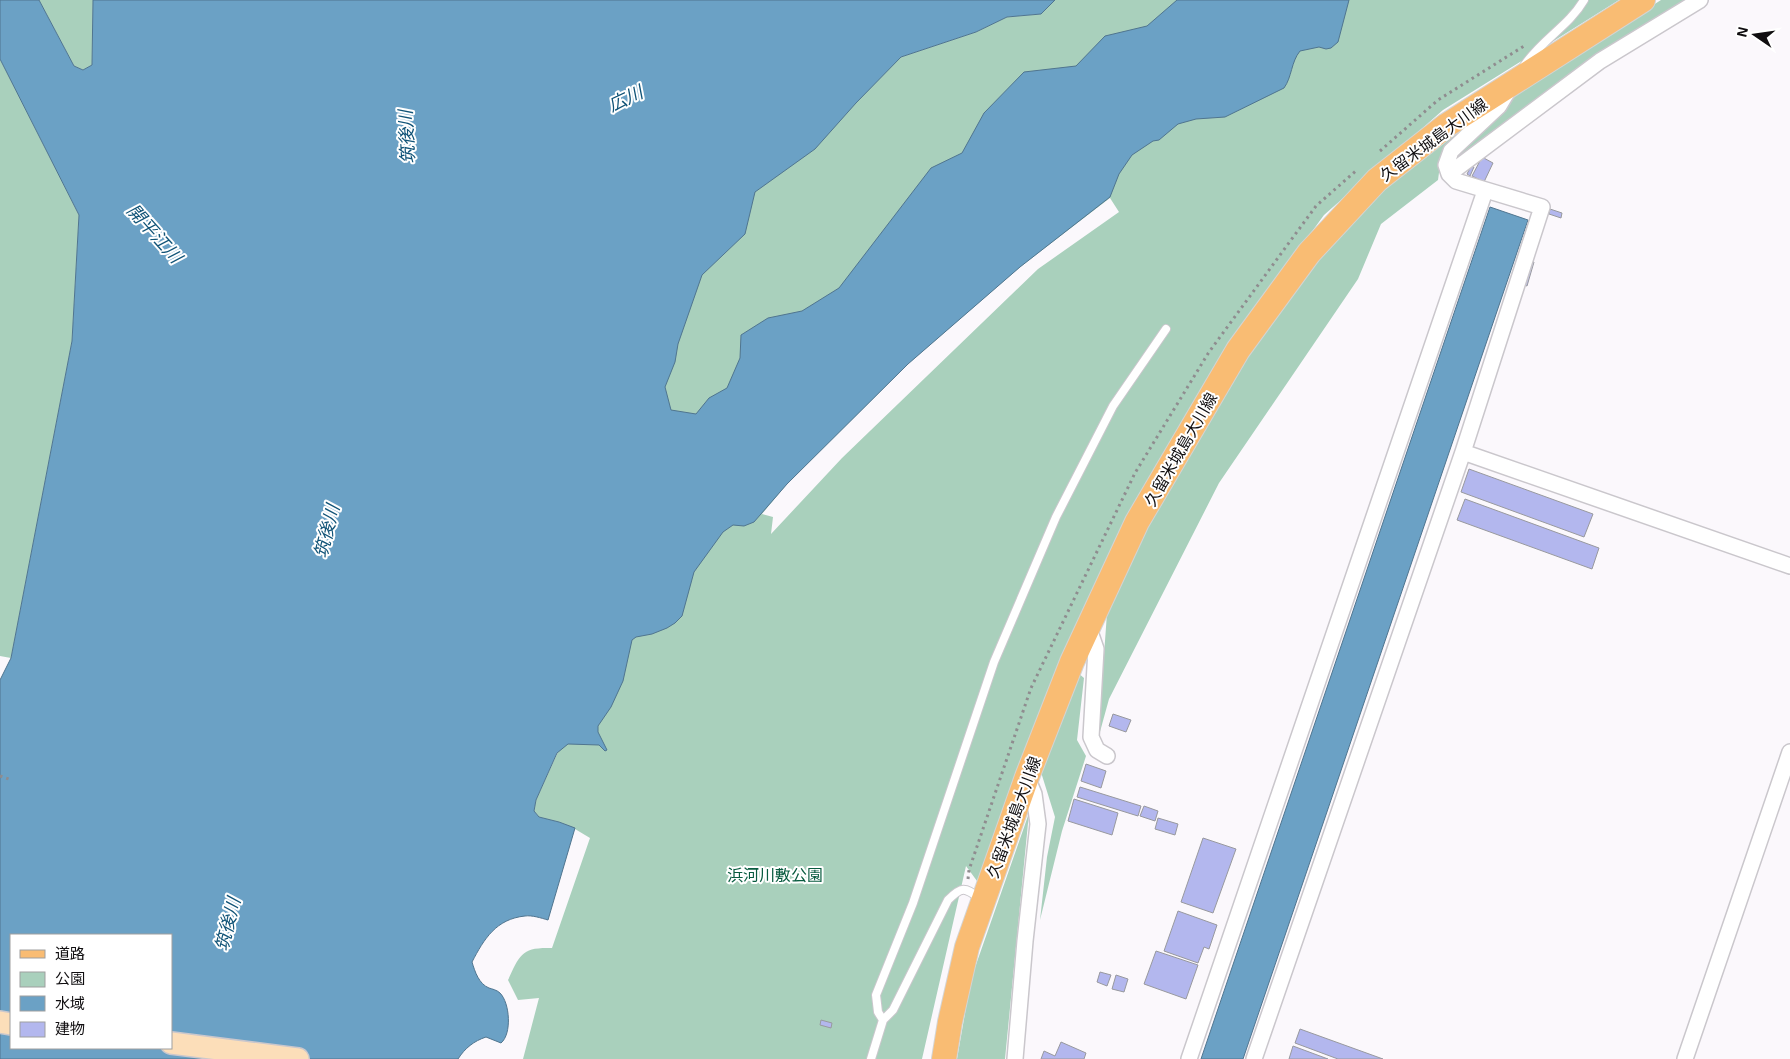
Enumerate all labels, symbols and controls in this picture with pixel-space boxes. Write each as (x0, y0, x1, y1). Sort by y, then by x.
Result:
north arrow (1730, 10, 1780, 60)
text: N (1732, 25, 1751, 39)
water label: 広川 (604, 80, 648, 116)
street label: 久留米城島大川線 (1376, 94, 1490, 184)
water label: 筑後川 (393, 107, 418, 165)
water label: 開平江川 (123, 199, 189, 269)
street label: 久留米城島大川線 (1140, 389, 1220, 509)
water label: 筑後川 (309, 500, 344, 560)
street label: 久留米城島大川線 (982, 754, 1044, 880)
park label: 浜河川敷公園 (727, 865, 823, 884)
water label: 筑後川 (210, 893, 245, 953)
legend (10, 934, 172, 1049)
text: 道路 (55, 944, 85, 962)
text: 公園 (55, 969, 85, 987)
text: 水域 (55, 994, 85, 1012)
text: 建物 (55, 1019, 85, 1037)

